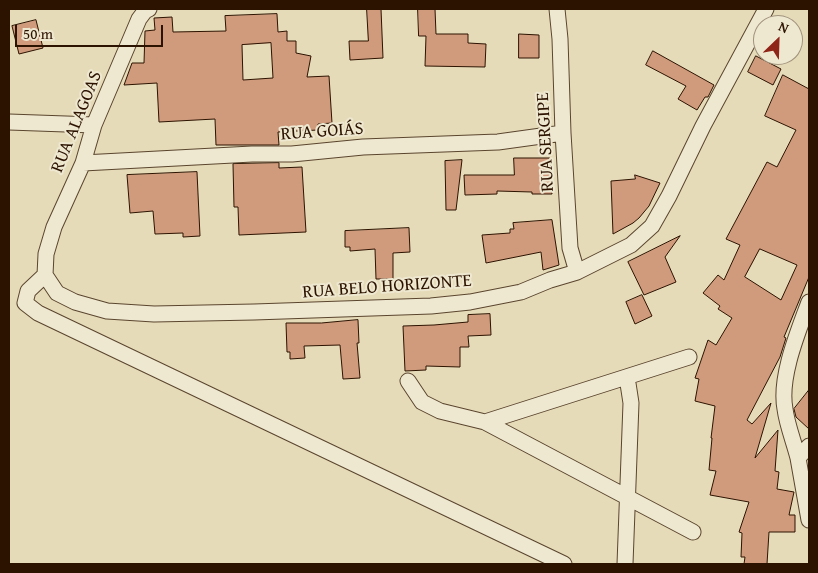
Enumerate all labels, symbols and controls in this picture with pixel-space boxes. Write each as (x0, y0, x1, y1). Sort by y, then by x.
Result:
scale bar (18, 15, 165, 47)
north arrow (753, 15, 803, 65)
text: N (775, 16, 792, 38)
text: 50 m (23, 23, 53, 44)
street label: RUA ALAGOAS (47, 68, 107, 176)
street label: RUA SERGIPE (533, 92, 559, 192)
street label: RUA GOIÁS (280, 118, 364, 146)
street label: RUA BELO HORIZONTE (302, 270, 472, 304)

